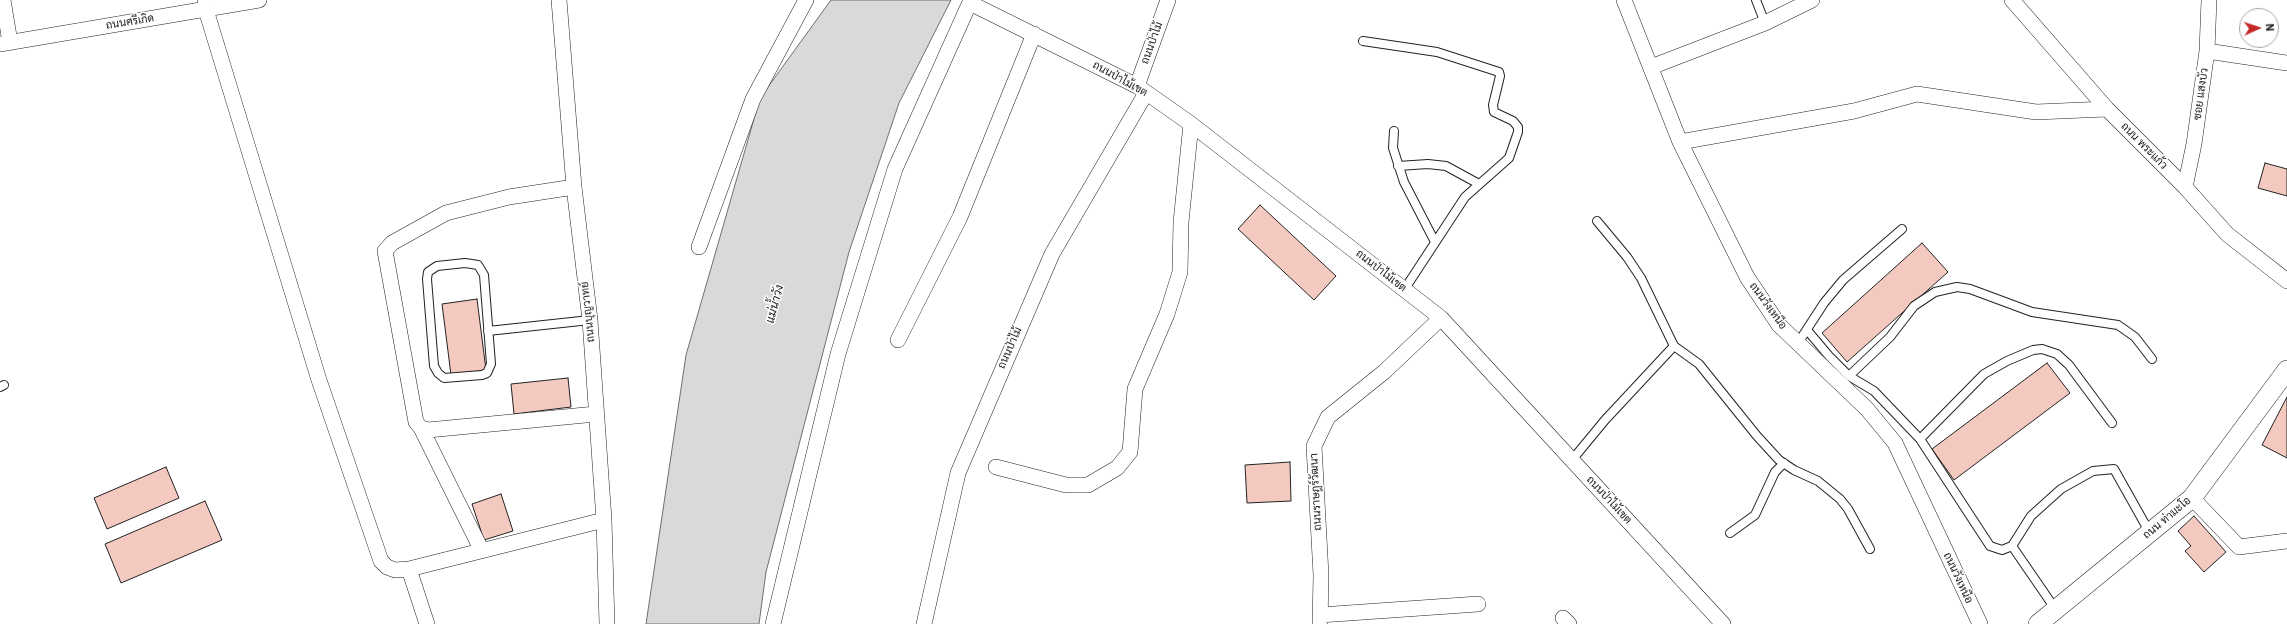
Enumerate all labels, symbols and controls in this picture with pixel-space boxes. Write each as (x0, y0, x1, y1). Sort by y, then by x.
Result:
north arrow (2239, 8, 2279, 48)
street label: ถนนศรีเกิด (105, 12, 155, 32)
street label: ถนนป่าไม้ (1138, 20, 1166, 66)
text: N (2263, 23, 2277, 32)
street label: ถนนป่าไม้เขต (1090, 59, 1150, 99)
street label: ซอย แสงบัว (2191, 67, 2211, 121)
street label: ถนน พระแก้ว (2118, 120, 2170, 172)
street label: ถนนป่าไม้เขต (1353, 247, 1409, 295)
street label: ถนนวังเหนือ (1747, 280, 1789, 332)
street label: ถนนบุญวาทย์ (578, 281, 598, 343)
water label: แม่น้ำวัง (763, 283, 787, 325)
street label: ถนนป่าไม้ (995, 325, 1025, 371)
street label: ถนนราษฎร์วัฒนา (1307, 453, 1325, 531)
street label: ถนนป่าไม้เขต (1584, 473, 1634, 527)
street label: ถนน ท่ามะโอ (2140, 494, 2194, 542)
street label: ถนนวังเหนือ (1940, 550, 1976, 606)

